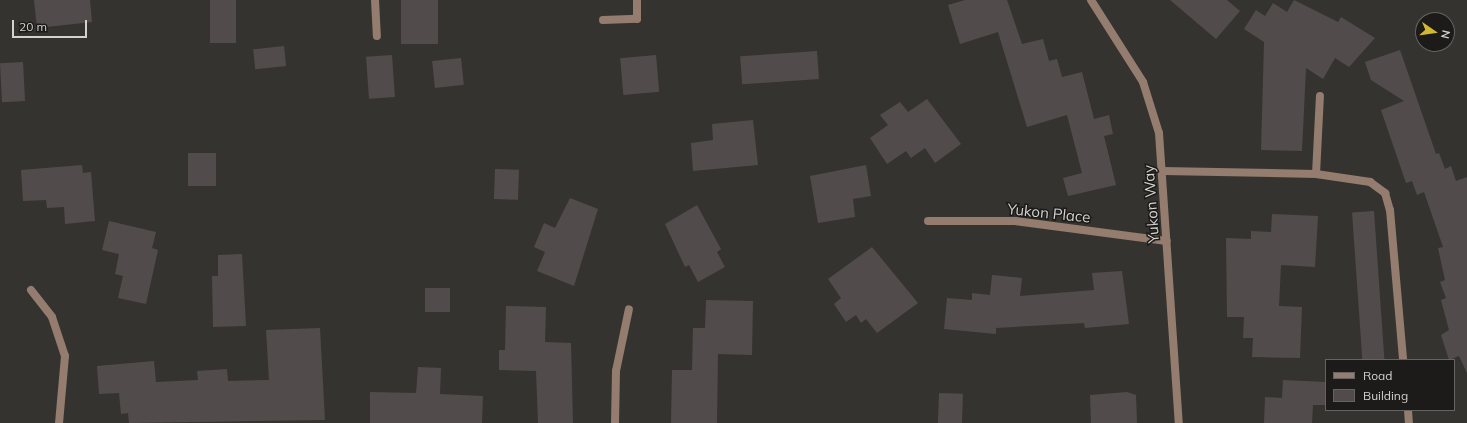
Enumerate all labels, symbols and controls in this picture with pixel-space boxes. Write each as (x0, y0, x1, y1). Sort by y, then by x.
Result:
scale bar (14, 12, 89, 38)
north arrow (1415, 12, 1455, 52)
text: 20 m (19, 19, 47, 34)
text: N (1438, 29, 1453, 40)
street label: Yukon Way (1139, 164, 1163, 244)
street label: Yukon Place (1007, 200, 1091, 226)
legend (1325, 359, 1455, 411)
text: Road (1363, 368, 1392, 383)
text: Building (1363, 388, 1408, 403)

